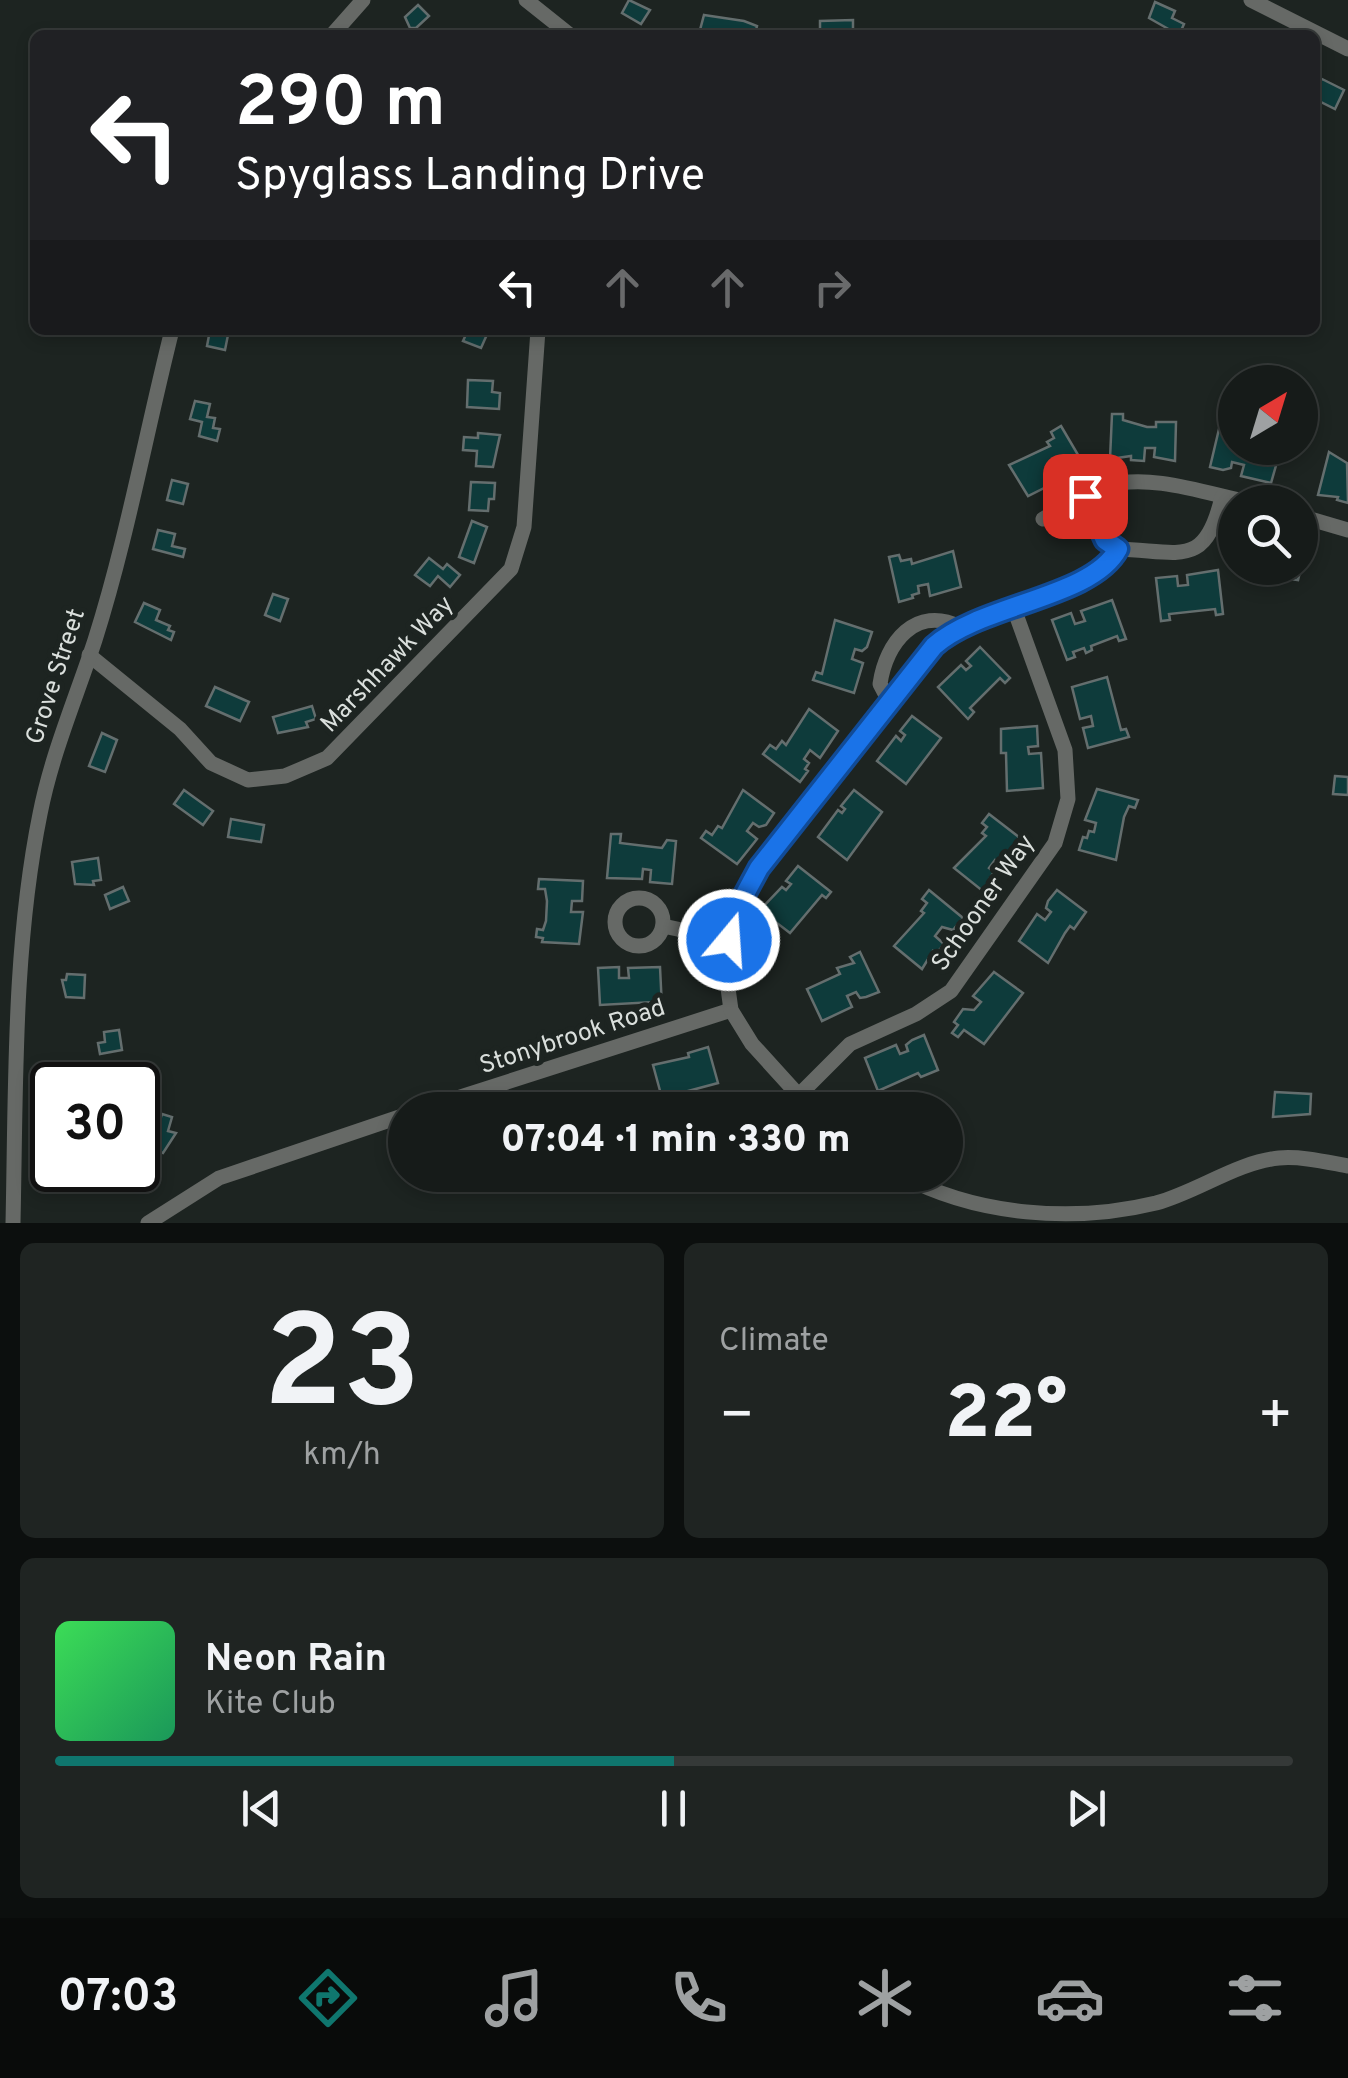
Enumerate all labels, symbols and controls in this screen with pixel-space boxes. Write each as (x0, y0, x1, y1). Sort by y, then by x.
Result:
text: 290 m (235, 62, 446, 151)
icon: left (70, 70, 200, 200)
text: Spyglass Landing Drive (235, 149, 705, 206)
icon: left (490, 260, 545, 315)
icon: ahead (595, 260, 650, 315)
icon: ahead (700, 260, 755, 315)
icon: right (805, 260, 860, 315)
north arrow (1218, 365, 1318, 465)
map controls (1218, 365, 1318, 585)
pin (1043, 454, 1128, 539)
icon: arrive (1058, 469, 1113, 524)
button: search (1218, 485, 1318, 585)
street label: Marshhawk Way (315, 590, 462, 740)
street label: Grove Street (20, 605, 94, 749)
street label: Schooner Way (926, 829, 1043, 978)
position arrow (677, 888, 781, 992)
street label: Stonybrook Road (476, 993, 670, 1083)
speed limit sign: 30 (30, 1062, 160, 1192)
text: 07:04 · 1 min · 330 m (500, 1117, 851, 1166)
text: 23 (263, 1288, 421, 1453)
text: Climate (719, 1322, 829, 1362)
text: 22° (944, 1370, 1068, 1465)
text: − (719, 1383, 754, 1453)
text: + (1258, 1383, 1293, 1453)
text: km/h (303, 1436, 381, 1476)
text: Neon Rain (205, 1636, 387, 1685)
text: Kite Club (205, 1685, 336, 1725)
icon: previous (234, 1781, 289, 1836)
icon: pause (646, 1781, 701, 1836)
icon: next (1059, 1781, 1114, 1836)
icon: directions (293, 1963, 363, 2033)
icon: music (479, 1963, 549, 2033)
icon: phone (664, 1963, 734, 2033)
icon: climate (850, 1963, 920, 2033)
icon: car (1035, 1963, 1105, 2033)
icon: filters (1220, 1963, 1290, 2033)
text: 07:03 (58, 1970, 178, 2027)

